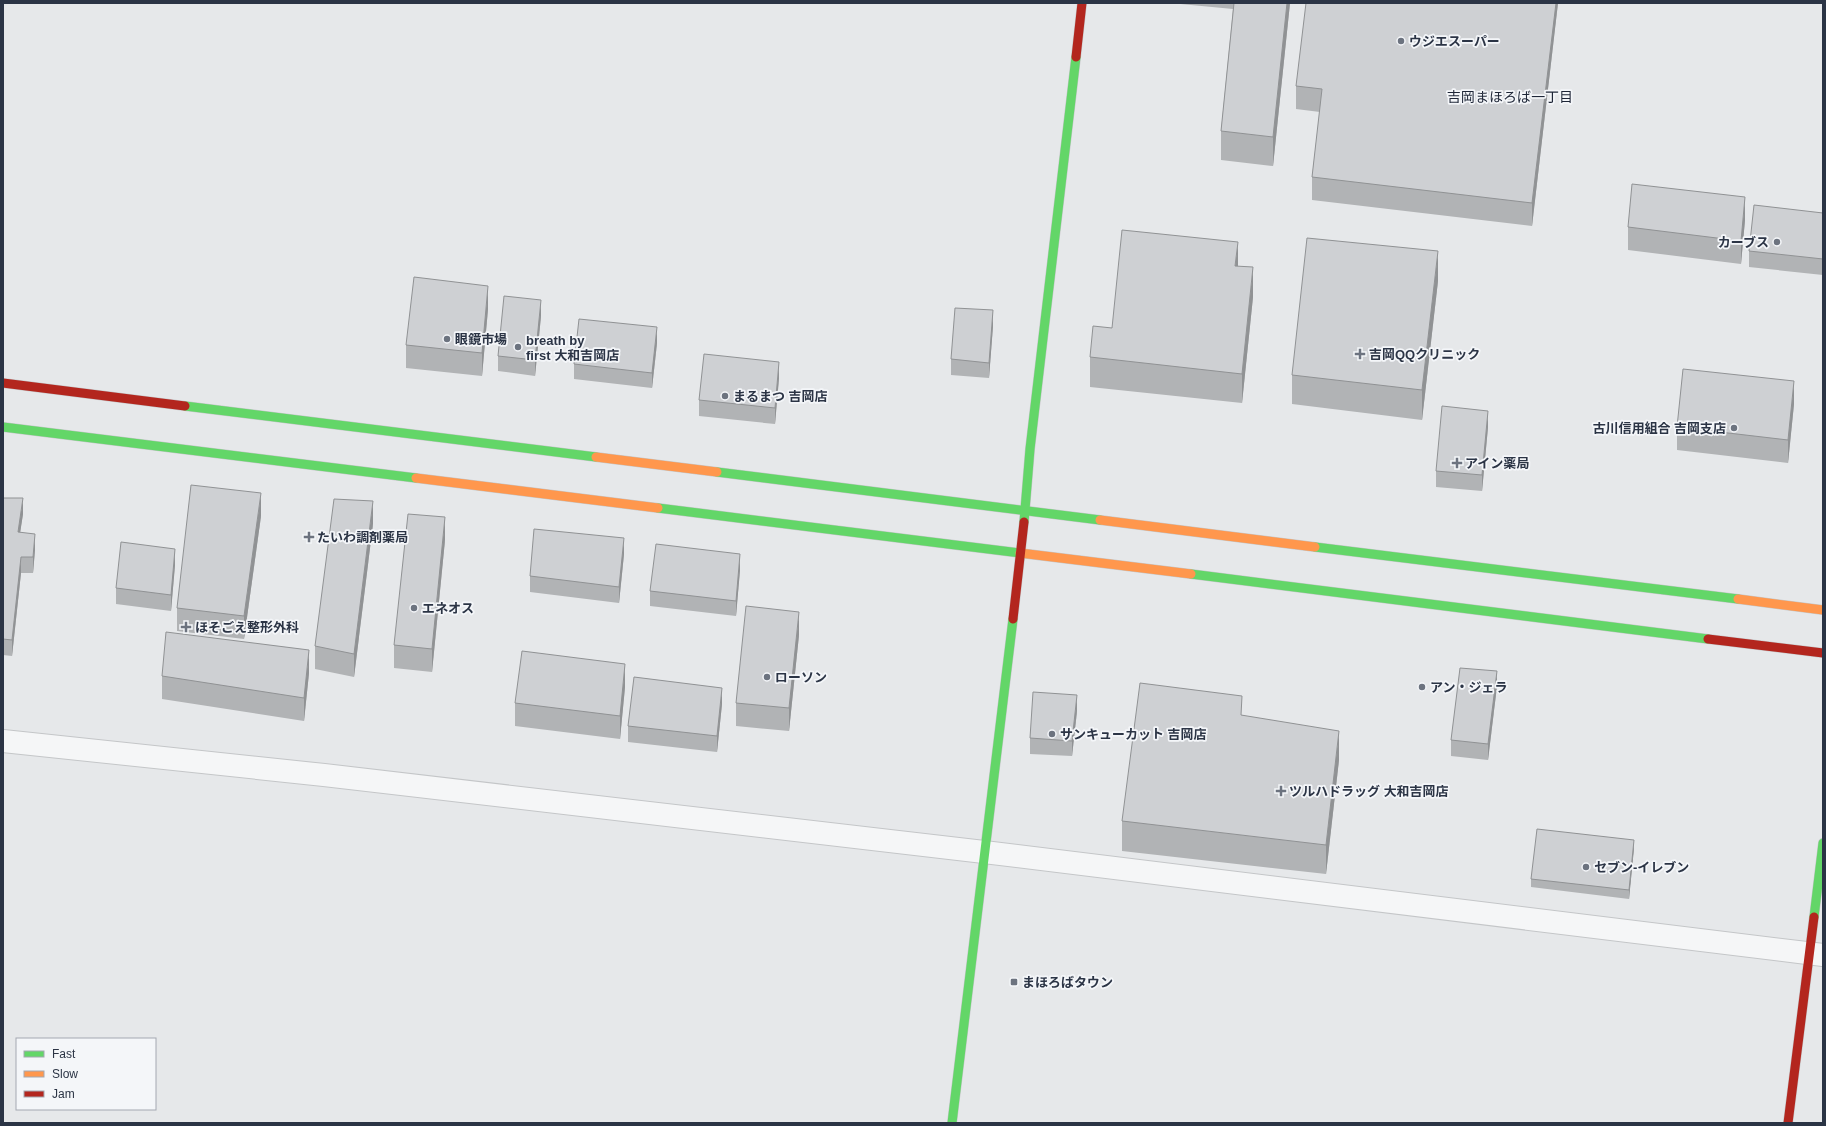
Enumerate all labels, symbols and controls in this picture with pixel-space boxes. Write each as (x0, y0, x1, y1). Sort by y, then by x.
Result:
place label: ウジエスーパー (1409, 34, 1500, 49)
marker: ウジエスーパー (1396, 36, 1406, 46)
district label: 吉岡まほろば一丁目 (1447, 89, 1573, 105)
place label: カーブス (1718, 235, 1769, 250)
marker: カーブス (1772, 237, 1782, 247)
place label: 眼鏡市場 (455, 332, 507, 347)
place label: breath by first 大和吉岡店 (526, 333, 619, 363)
marker: 眼鏡市場 (442, 334, 452, 344)
marker: breath by first 大和吉岡店 (513, 342, 523, 352)
place label: 吉岡QQクリニック (1369, 347, 1480, 362)
marker: 吉岡QQクリニック (1354, 348, 1366, 360)
place label: まるまつ 吉岡店 (733, 389, 828, 404)
marker: まるまつ 吉岡店 (720, 391, 730, 401)
place label: 古川信用組合 吉岡支店 (1592, 421, 1726, 436)
marker: 古川信用組合 吉岡支店 (1729, 423, 1739, 433)
place label: アイン薬局 (1465, 456, 1529, 471)
marker: アイン薬局 (1452, 458, 1462, 468)
place label: たいわ調剤薬局 (317, 530, 408, 545)
marker: たいわ調剤薬局 (304, 532, 314, 542)
place label: エネオス (422, 601, 474, 616)
marker: エネオス (409, 603, 419, 613)
place label: ほそごえ整形外科 (195, 620, 299, 635)
marker: ほそごえ整形外科 (180, 621, 192, 633)
place label: ローソン (775, 670, 827, 685)
marker: ローソン (762, 672, 772, 682)
place label: アン・ジェラ (1430, 680, 1507, 695)
marker: アン・ジェラ (1417, 682, 1427, 692)
place label: サンキューカット 吉岡店 (1060, 727, 1207, 742)
marker: サンキューカット 吉岡店 (1047, 729, 1057, 739)
place label: ツルハドラッグ 大和吉岡店 (1289, 784, 1449, 799)
marker: ツルハドラッグ 大和吉岡店 (1276, 786, 1286, 796)
place label: セブン-イレブン (1594, 860, 1689, 875)
marker: セブン-イレブン (1581, 862, 1591, 872)
place label: まほろばタウン (1022, 975, 1113, 990)
marker: まほろばタウン (1009, 977, 1019, 987)
legend (16, 1038, 156, 1110)
text: Fast (52, 1047, 76, 1061)
text: Slow (52, 1067, 78, 1081)
text: Jam (52, 1087, 75, 1101)

